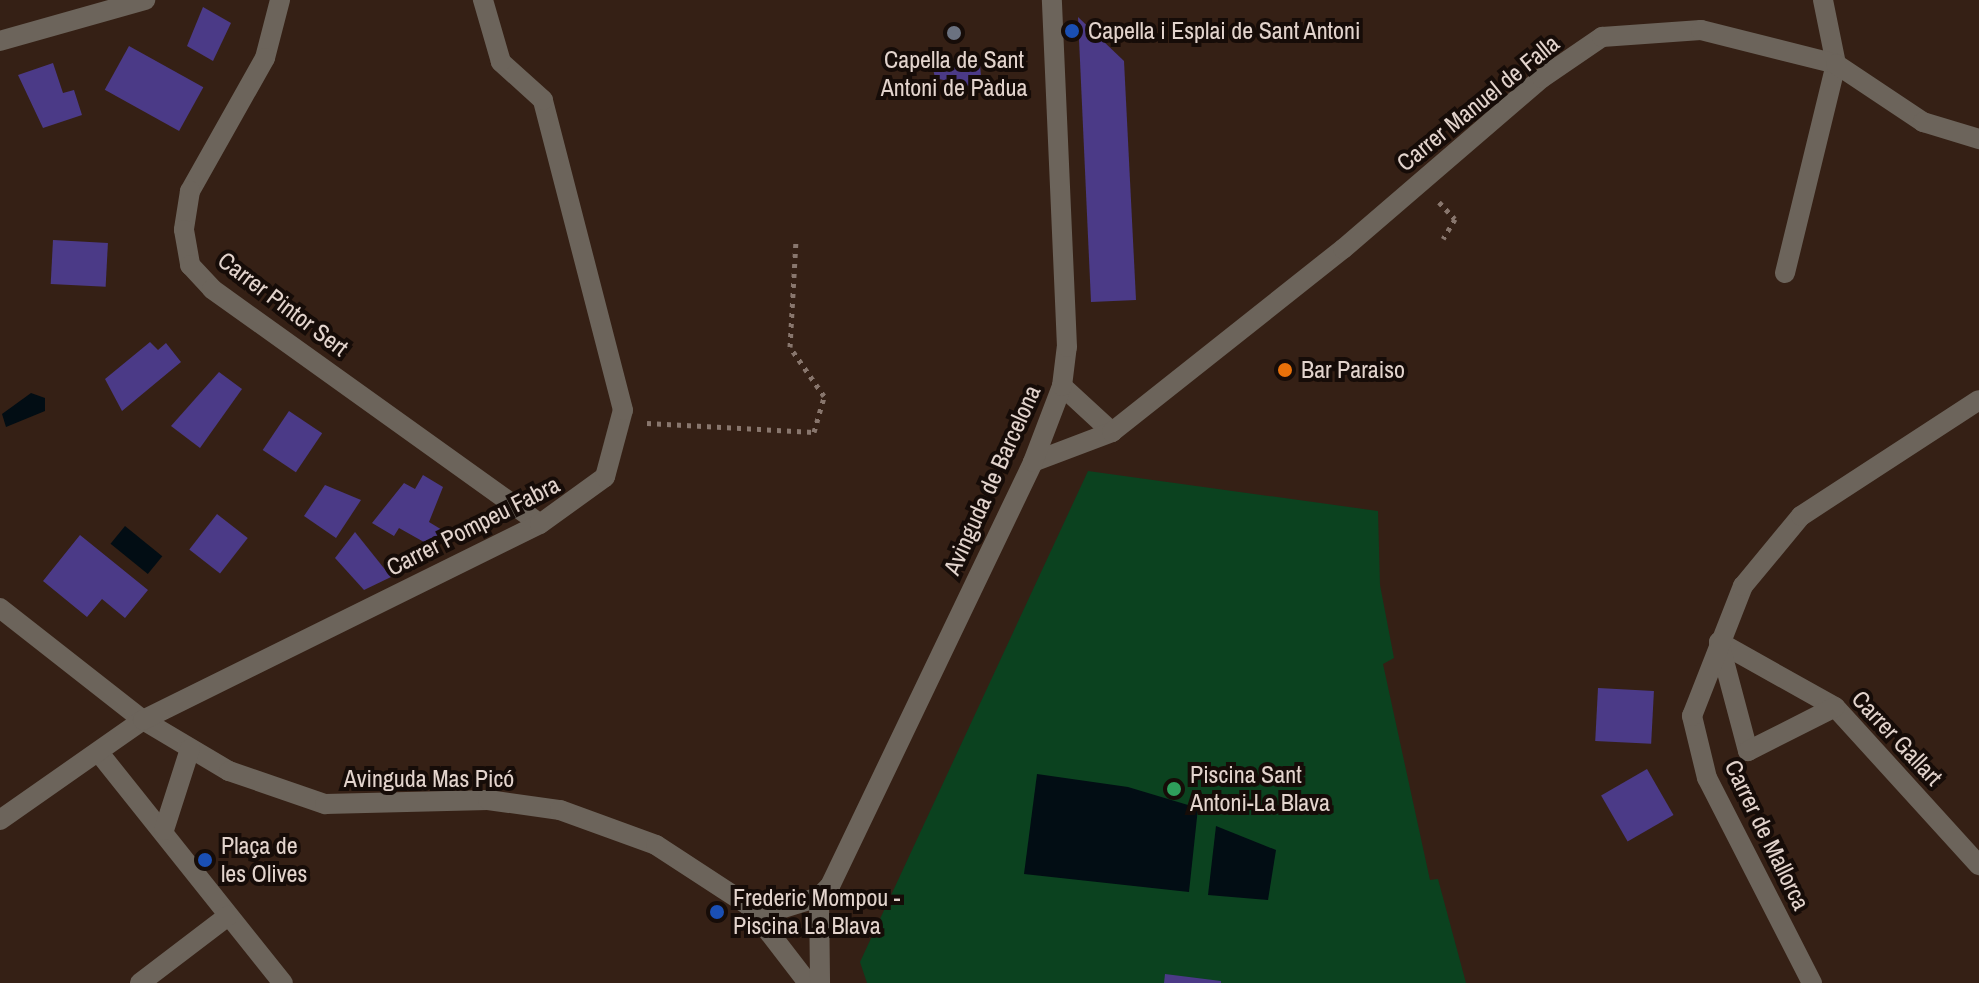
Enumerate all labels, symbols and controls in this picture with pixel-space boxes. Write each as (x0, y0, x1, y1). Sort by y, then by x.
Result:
place label: Capella i Esplai de Sant Antoni (1088, 17, 1362, 45)
marker: Capella i Esplai de Sant Antoni (1063, 22, 1081, 40)
marker: Capella de Sant Antoni de Pàdua (945, 24, 963, 42)
street label: Carrer Manuel de Falla (1391, 29, 1565, 177)
place label: Capella de Sant Antoni de Pàdua (881, 46, 1027, 102)
street label: Carrer Pintor Sert (212, 246, 354, 362)
place label: Bar Paraiso (1301, 356, 1405, 384)
marker: Bar Paraiso (1276, 361, 1294, 379)
street label: Avinguda de Barcelona (937, 381, 1047, 579)
street label: Carrer Pompeu Fabra (382, 470, 564, 582)
street label: Carrer Gallart (1846, 685, 1948, 791)
street label: Carrer de Mallorca (1718, 755, 1816, 915)
place label: Piscina Sant Antoni-La Blava (1190, 761, 1330, 817)
street label: Avinguda Mas Picó (344, 765, 514, 793)
marker: Piscina Sant Antoni-La Blava (1165, 780, 1183, 798)
place label: Plaça de les Olives (221, 832, 307, 888)
marker: Plaça de les Olives (196, 851, 214, 869)
place label: Frederic Mompou - Piscina La Blava (733, 884, 900, 940)
marker: Frederic Mompou - Piscina La Blava (708, 903, 726, 921)

